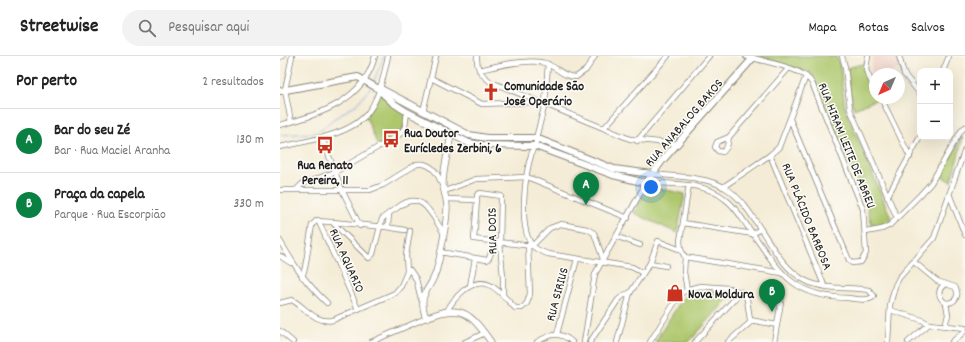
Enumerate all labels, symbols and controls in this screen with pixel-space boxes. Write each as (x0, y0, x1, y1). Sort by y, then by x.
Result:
search box (122, 10, 402, 46)
text: Streetwise (20, 14, 98, 41)
icon: search (136, 17, 158, 39)
text: Pesquisar aqui (168, 17, 249, 39)
text: Mapa (808, 18, 836, 38)
text: Rotas (858, 18, 889, 38)
text: Salvos (911, 18, 945, 38)
north arrow (869, 68, 905, 104)
map controls (917, 68, 953, 140)
button: + (917, 68, 953, 104)
text: Por perto (16, 70, 77, 94)
text: 2 resultados (202, 73, 264, 92)
street label: RUA ANABALOG BAKOS (641, 75, 729, 172)
place label: Comunidade São José Operário (504, 78, 584, 112)
street label: RUA HIRAM LEITE DE ABREU (812, 80, 880, 212)
church icon: Comunidade São José Operário (481, 82, 501, 102)
button: − (917, 104, 953, 140)
text: Bar do seu Zé (54, 120, 130, 142)
place label: Rua Doutor Eurícledes Zerbini, 6 (404, 125, 502, 159)
bus stop icon: Rua Doutor Eurícledes Zerbini, 6 (381, 129, 401, 149)
text: A (25, 131, 33, 150)
text: 130 m (236, 131, 264, 150)
bus stop icon: Rua Renato Pereira, 11 (315, 135, 335, 155)
text: Bar · Rua Maciel Aranha (54, 142, 170, 161)
place label: Rua Renato Pereira, 11 (297, 157, 353, 191)
street label: RUA PLÁCIDO BARBOSA (775, 160, 836, 273)
pin: A (573, 172, 599, 205)
your location (641, 177, 661, 197)
text: Praça da capela (54, 184, 145, 206)
text: B (26, 195, 32, 214)
text: 330 m (233, 195, 264, 214)
text: Parque · Rua Escorpião (54, 206, 166, 225)
street label: RUA DOIS (484, 207, 503, 254)
street label: RUA AQUARIO (323, 226, 368, 296)
street label: RUA SIRIUS (542, 265, 575, 324)
pin: B (759, 279, 785, 312)
shop icon: Nova Moldura (665, 283, 685, 303)
place label: Nova Moldura (688, 286, 755, 305)

